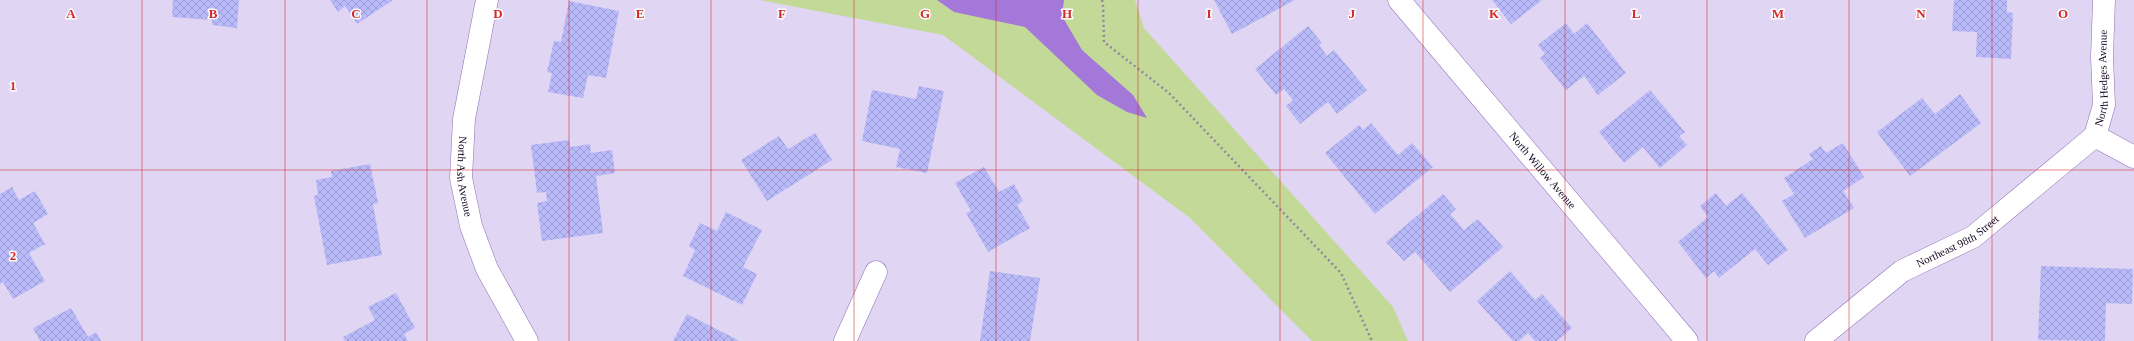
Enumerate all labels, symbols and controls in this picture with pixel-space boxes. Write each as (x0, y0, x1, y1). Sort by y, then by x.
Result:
text: A (66, 6, 76, 21)
text: B (209, 6, 218, 21)
text: C (351, 6, 361, 21)
text: D (493, 6, 503, 21)
text: E (636, 6, 644, 21)
text: F (778, 6, 786, 21)
text: G (920, 6, 930, 21)
text: H (1062, 6, 1072, 21)
text: I (1206, 6, 1212, 21)
text: J (1349, 6, 1356, 21)
text: K (1489, 6, 1500, 21)
text: L (1632, 6, 1641, 21)
text: M (1772, 6, 1784, 21)
text: N (1916, 6, 1926, 21)
text: O (2058, 6, 2068, 21)
street label: North Hedges Avenue (2092, 30, 2110, 128)
text: 1 (10, 78, 16, 93)
street label: North Willow Avenue (1507, 130, 1579, 211)
street label: North Ash Avenue (455, 136, 475, 218)
street label: Northeast 98th Street (1914, 212, 2001, 269)
text: 2 (10, 248, 16, 263)

